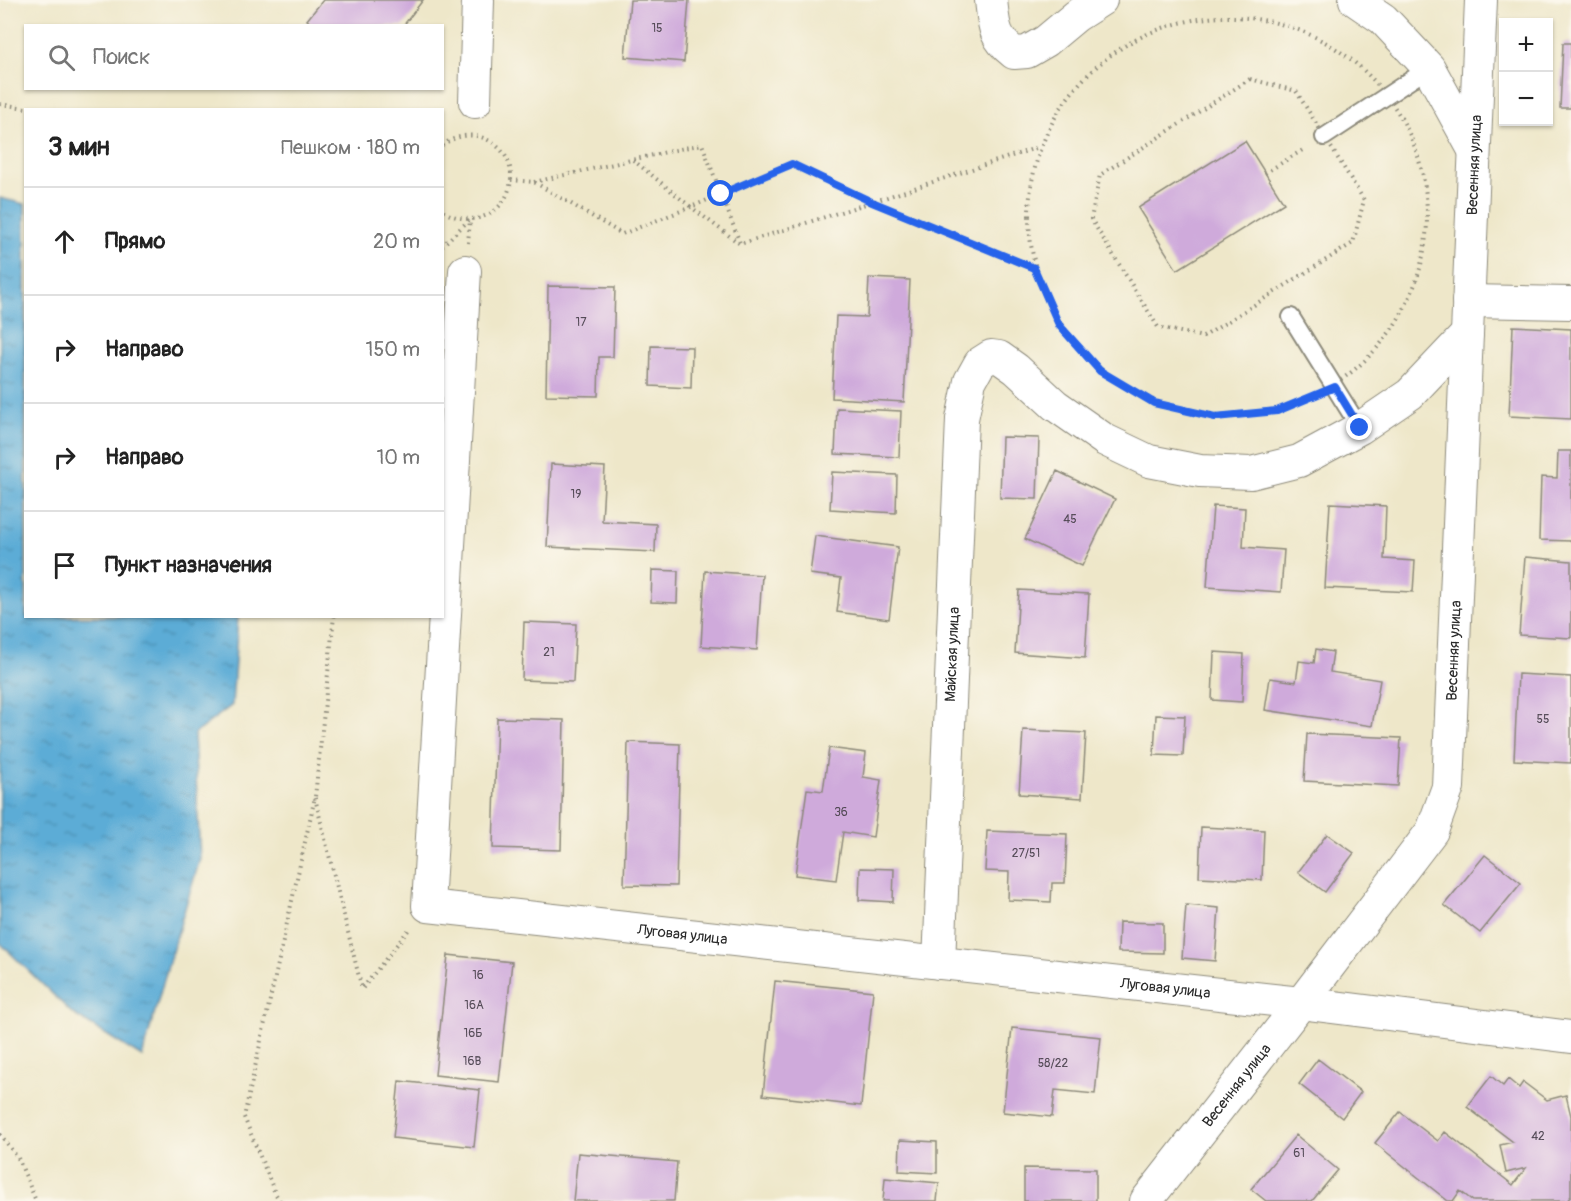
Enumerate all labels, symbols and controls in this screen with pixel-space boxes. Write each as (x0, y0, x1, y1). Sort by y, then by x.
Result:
map controls (1499, 18, 1553, 126)
button: + (1499, 18, 1553, 72)
house number: 15 (651, 21, 663, 36)
search box (24, 24, 444, 90)
icon: search (45, 41, 78, 74)
text: Поиск (93, 43, 150, 71)
button: − (1499, 72, 1553, 126)
street label: Весенняя улица (1462, 114, 1486, 216)
text: 3 мин (48, 131, 110, 163)
text: Пешком · 180 m (281, 135, 420, 160)
route start (707, 180, 733, 206)
icon: ahead (48, 225, 81, 258)
text: Прямо (105, 227, 165, 255)
text: 20 m (373, 229, 420, 254)
house number: 17 (575, 315, 587, 330)
icon: right (48, 333, 81, 366)
text: Направо (105, 335, 184, 363)
text: 150 m (366, 337, 420, 362)
route end (1346, 414, 1372, 440)
icon: right (48, 441, 81, 474)
text: Направо (105, 443, 184, 471)
text: 10 m (376, 445, 420, 470)
house number: 19 (571, 487, 581, 502)
house number: 45 (1063, 512, 1077, 527)
icon: arrive (48, 549, 81, 582)
text: Пункт назначения (105, 551, 272, 579)
street label: Весенняя улица (1442, 600, 1465, 701)
street label: Майская улица (941, 606, 964, 702)
house number: 21 (543, 645, 555, 660)
house number: 55 (1536, 712, 1550, 727)
house number: 36 (834, 805, 848, 820)
house number: 27/51 (1012, 846, 1040, 861)
street label: Луговая улица (635, 920, 728, 949)
house number: 16 (472, 968, 484, 983)
street label: Луговая улица (1118, 973, 1212, 1002)
house number: 16А (464, 998, 484, 1013)
house number: 16Б (464, 1026, 482, 1041)
street label: Весенняя улица (1198, 1040, 1275, 1131)
house number: 16В (463, 1054, 481, 1069)
house number: 58/22 (1038, 1056, 1068, 1071)
house number: 42 (1531, 1129, 1545, 1144)
house number: 61 (1293, 1146, 1305, 1161)

